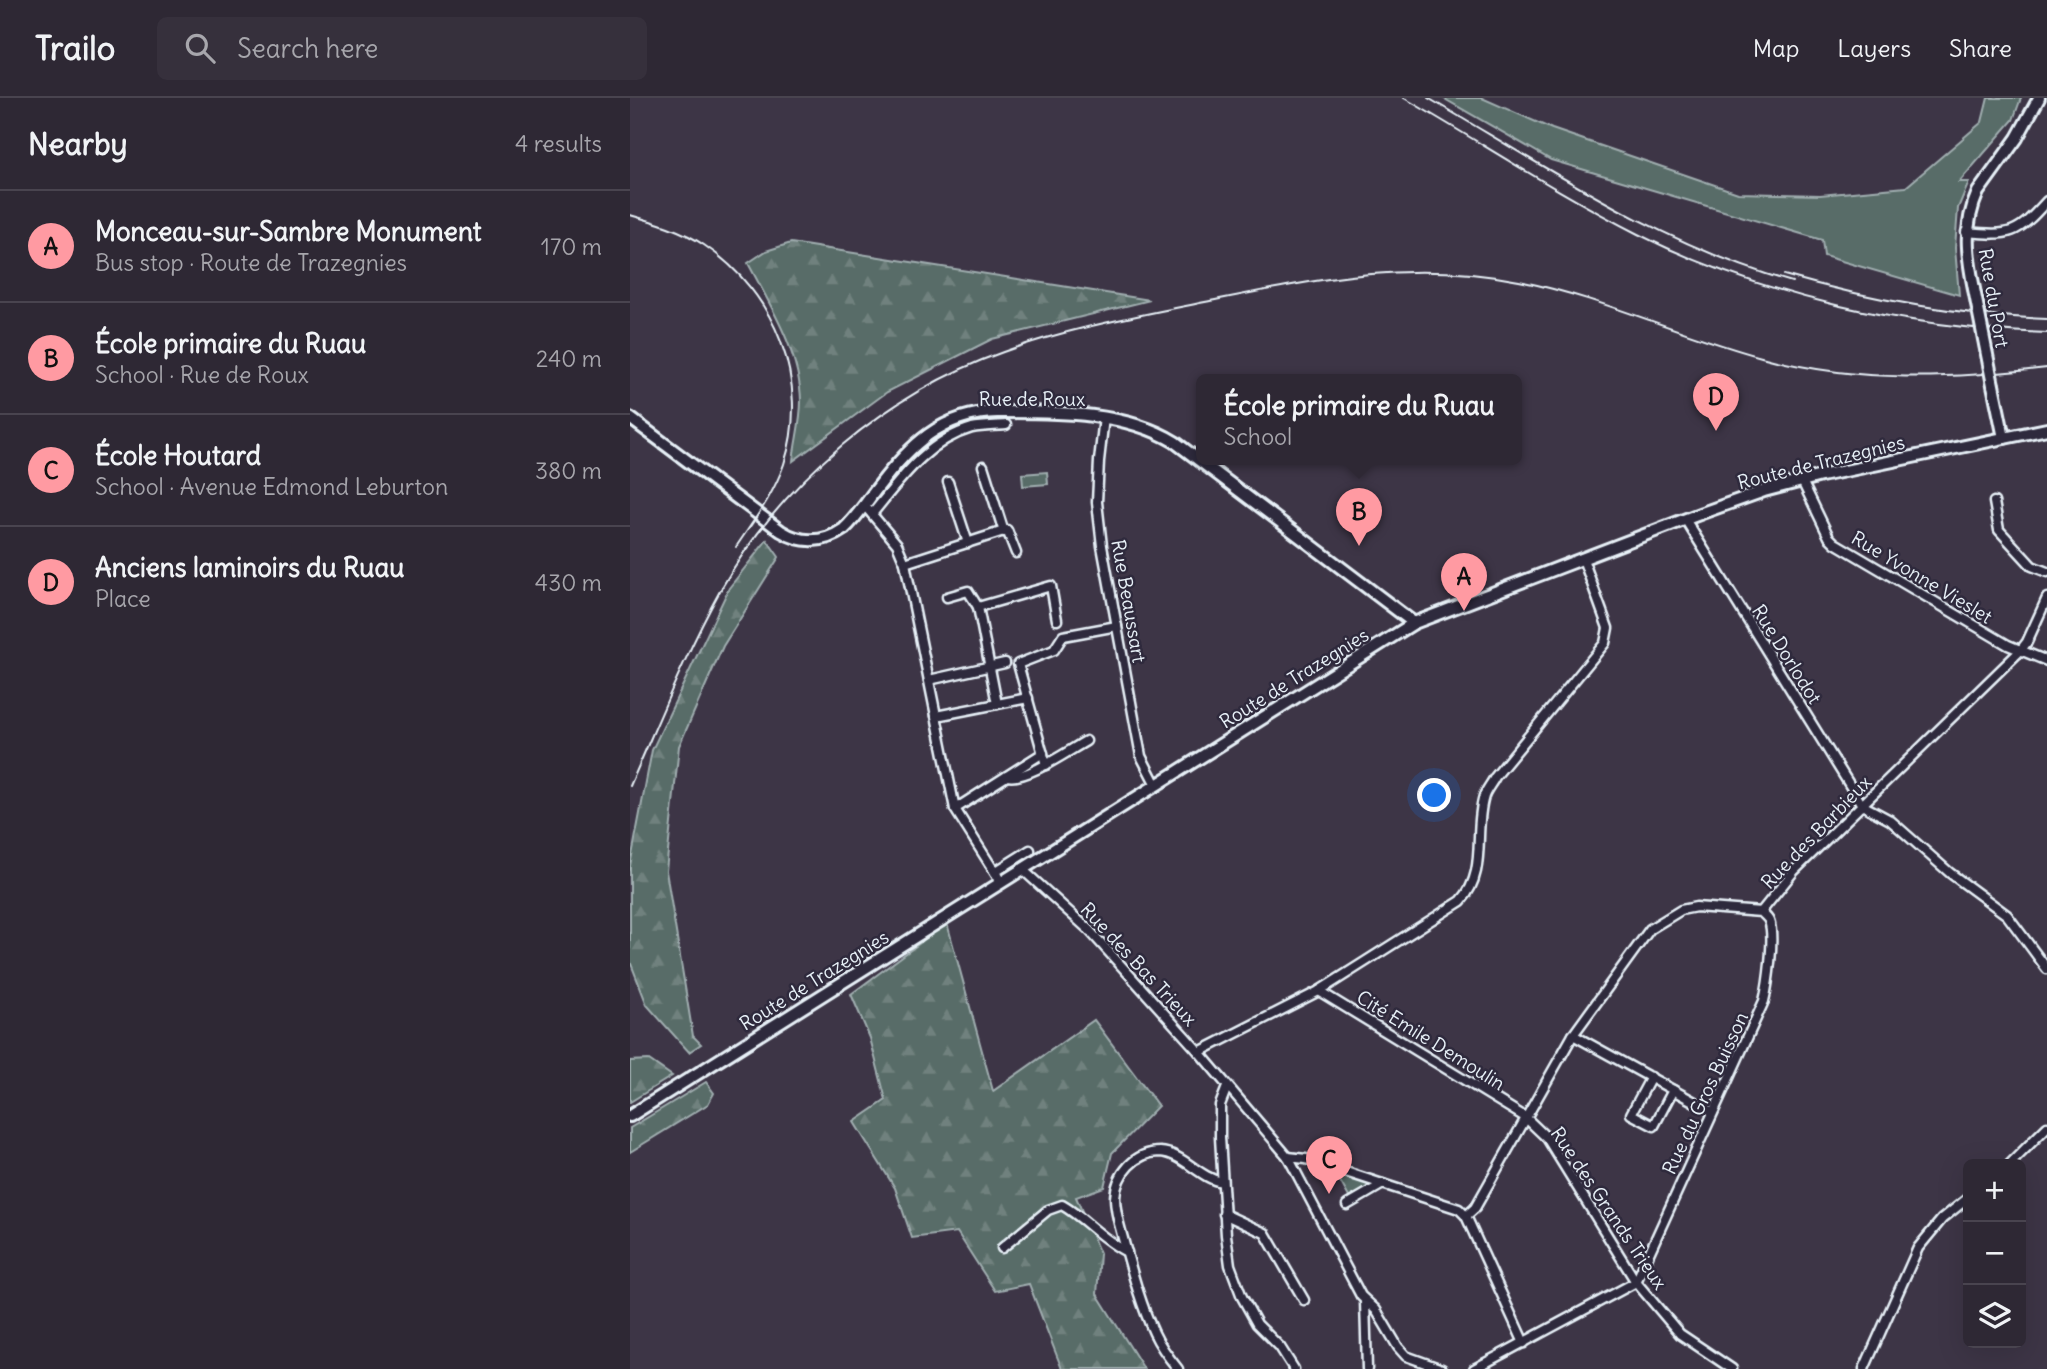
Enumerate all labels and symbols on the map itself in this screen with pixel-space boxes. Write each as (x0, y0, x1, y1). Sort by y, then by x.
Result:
street label: Rue du Port (1973, 246, 2015, 350)
pin: D (1693, 373, 1739, 431)
street label: Rue de Roux (979, 387, 1086, 411)
street label: Route de Trazegnies (1735, 430, 1907, 494)
pin: B (1336, 488, 1382, 546)
street label: Rue Yvonne Vieslet (1847, 525, 1997, 629)
street label: Rue Beaussart (1106, 538, 1152, 664)
pin: A (1441, 553, 1487, 611)
street label: Rue Dorlodot (1747, 600, 1827, 708)
street label: Route de Trazegnies (1215, 622, 1373, 734)
street label: Rue des Barbieux (1756, 770, 1877, 894)
your location (1417, 778, 1451, 812)
street label: Rue des Bas Trieux (1076, 897, 1203, 1031)
street label: Route de Trazegnies (735, 924, 893, 1036)
street label: Cité Emile Demoulin (1352, 985, 1510, 1095)
street label: Rue du Gros Buisson (1657, 1008, 1753, 1178)
street label: Rue des Grands Trieux (1546, 1122, 1673, 1294)
pin: C (1306, 1136, 1352, 1194)

